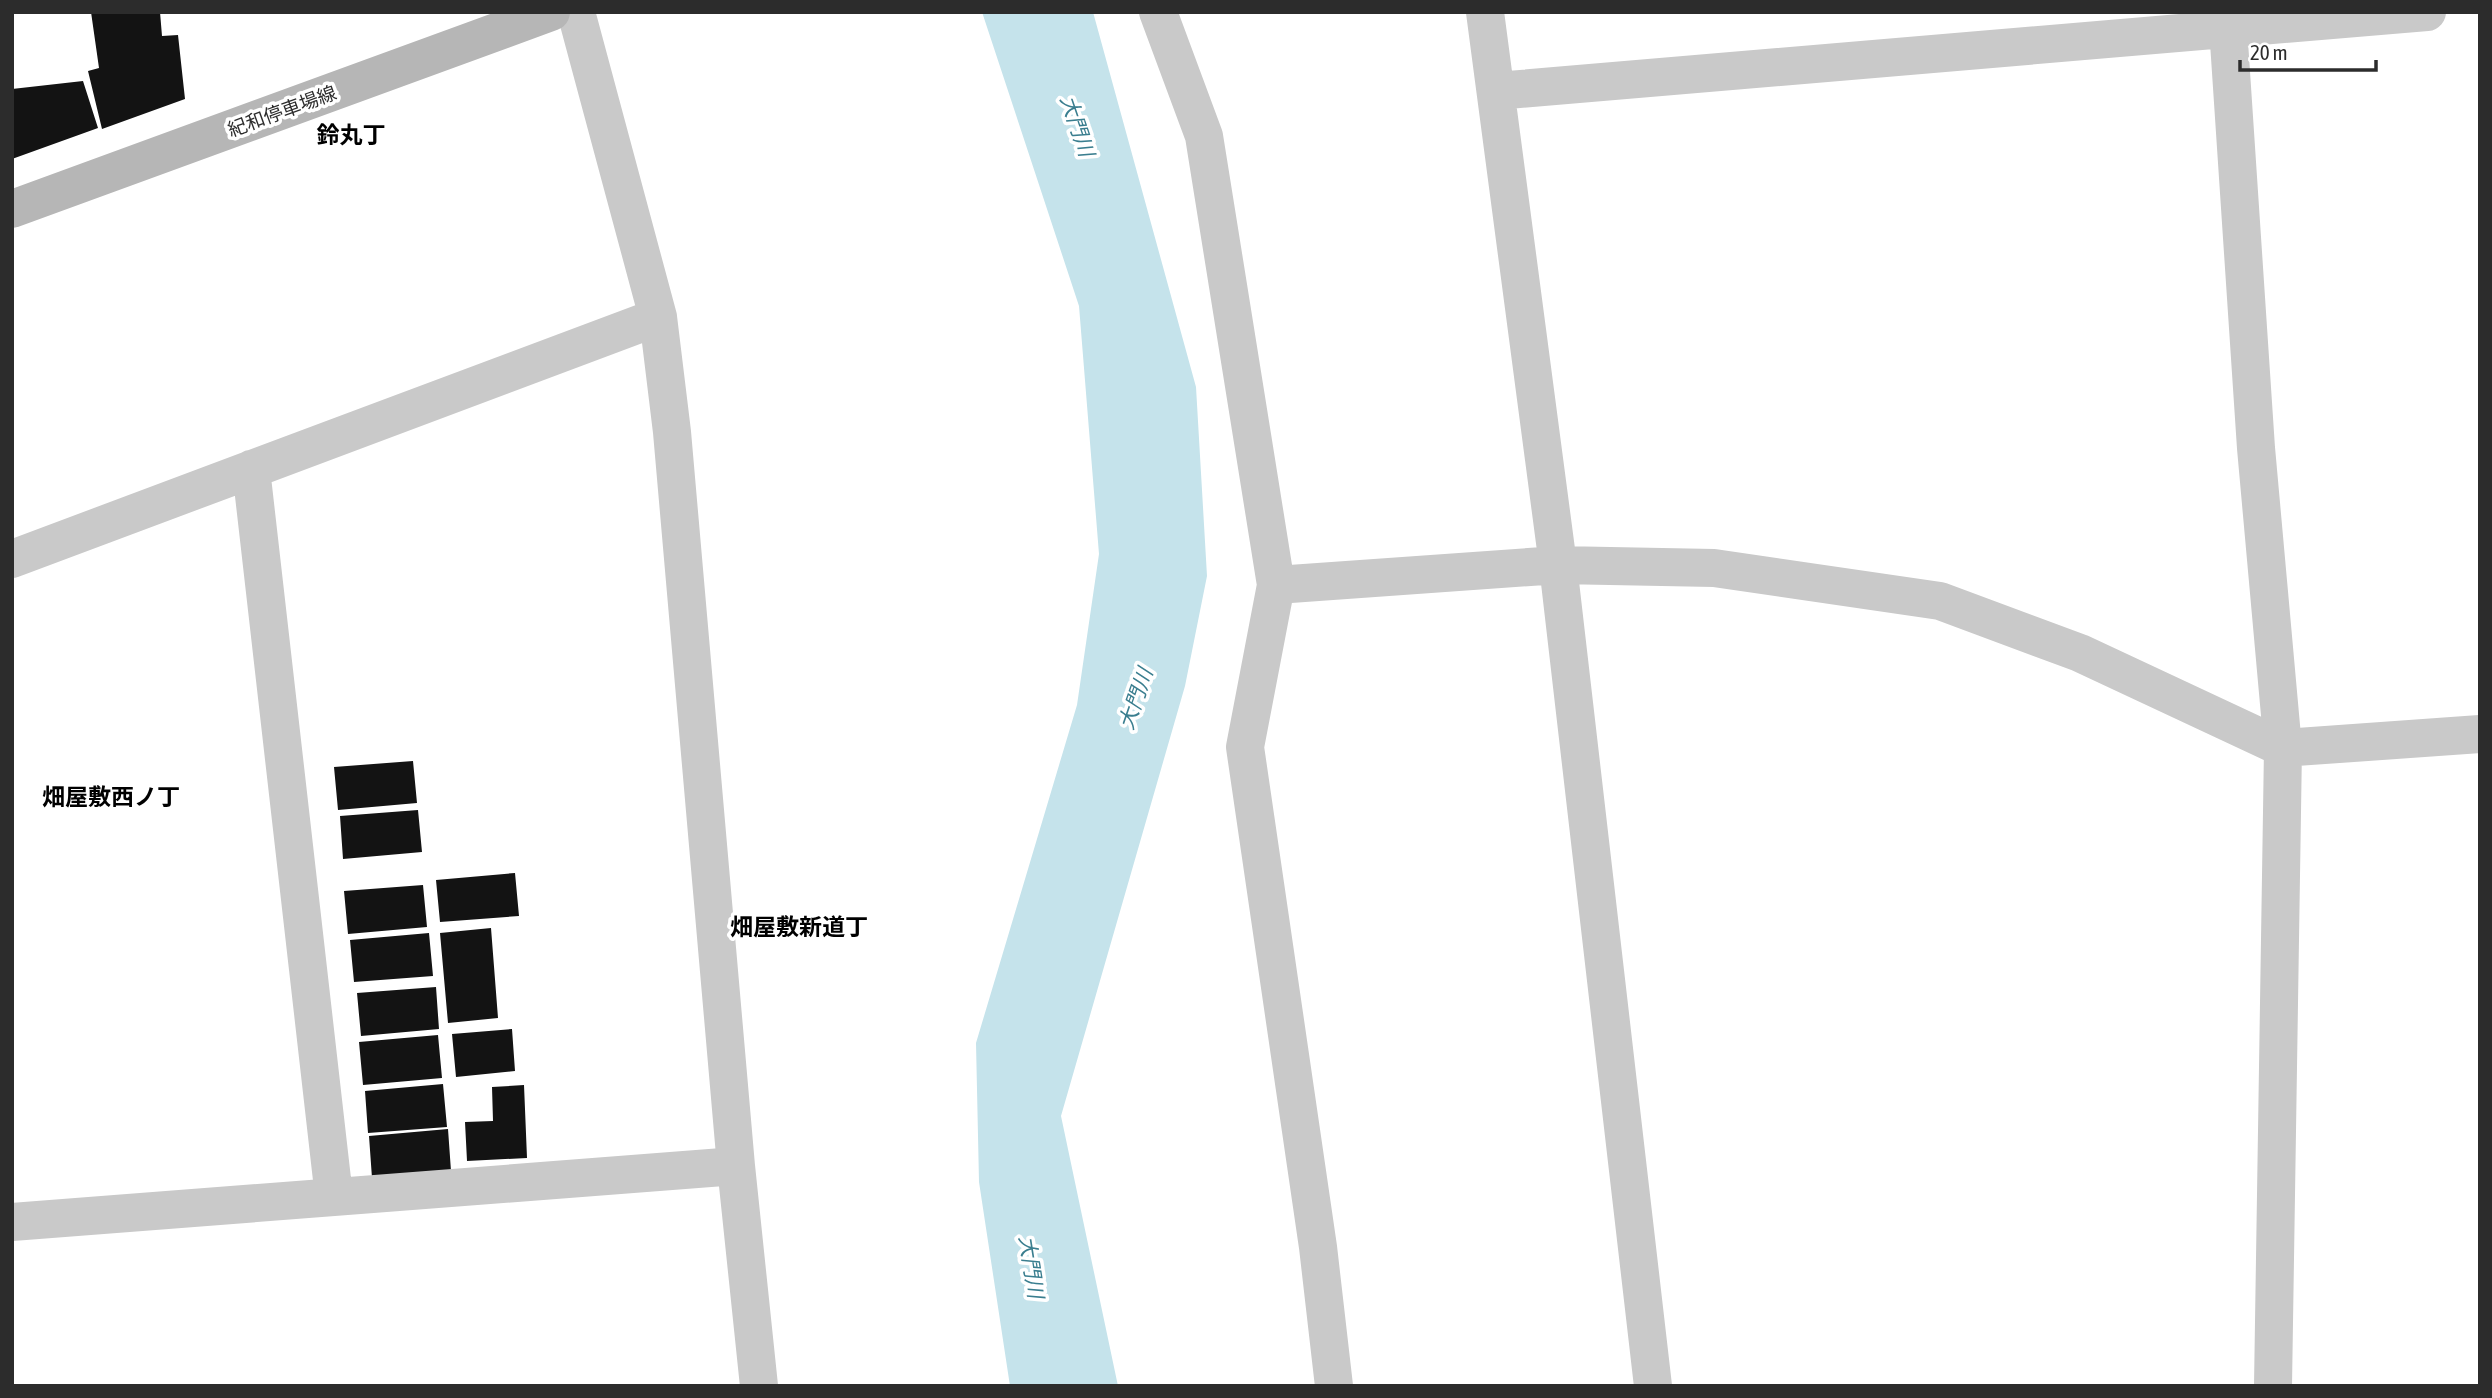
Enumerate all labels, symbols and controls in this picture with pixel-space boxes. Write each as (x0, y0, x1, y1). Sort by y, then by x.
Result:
scale bar (2240, 28, 2376, 72)
text: 20 m (2250, 40, 2288, 64)
street label: 紀和停車場線 (225, 81, 339, 141)
water label: 大門川 (1056, 92, 1100, 161)
district label: 鈴丸丁 (317, 122, 386, 148)
water label: 大門川 (1113, 663, 1157, 732)
district label: 畑屋敷西ノ丁 (42, 784, 180, 810)
district label: 畑屋敷新道丁 (730, 914, 868, 940)
water label: 大門川 (1015, 1234, 1049, 1302)

